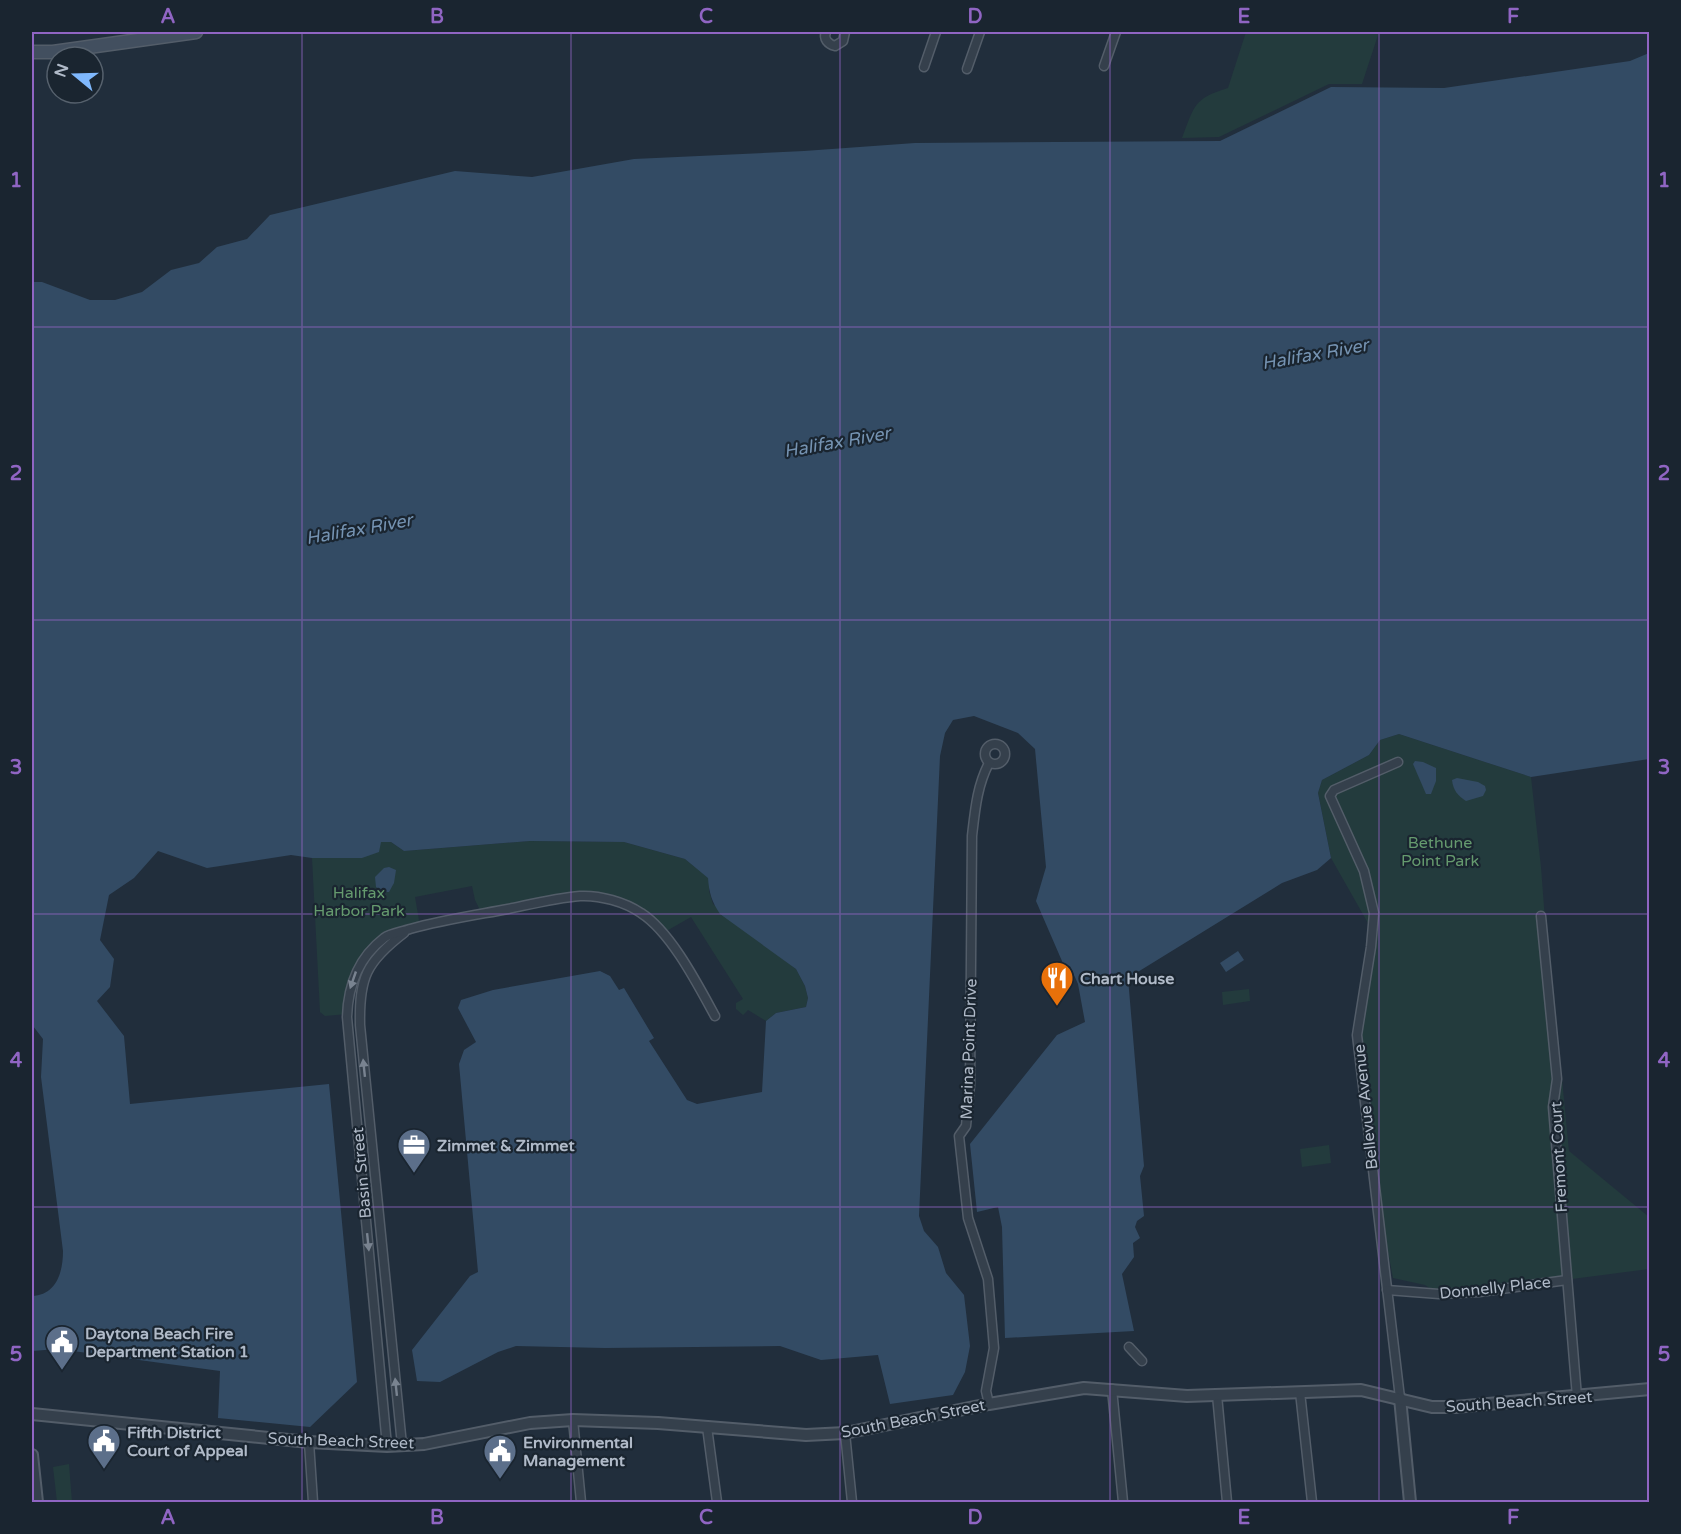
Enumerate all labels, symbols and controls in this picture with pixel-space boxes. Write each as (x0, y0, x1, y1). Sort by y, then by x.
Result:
text: A (161, 5, 176, 29)
text: B (430, 5, 444, 29)
text: C (699, 5, 713, 29)
text: D (967, 5, 983, 29)
text: E (1238, 5, 1251, 29)
text: F (1507, 5, 1519, 29)
north arrow (45, 45, 105, 105)
text: N (50, 61, 73, 80)
text: 1 (10, 169, 22, 193)
text: 1 (1658, 169, 1670, 193)
water label: Halifax River (1260, 333, 1372, 374)
water label: Halifax River (782, 421, 894, 462)
text: 2 (10, 462, 22, 486)
text: 2 (1658, 462, 1670, 486)
water label: Halifax River (304, 508, 416, 549)
text: 3 (10, 756, 22, 780)
text: 3 (1658, 756, 1670, 780)
park label: Bethune Point Park (1401, 833, 1479, 871)
park label: Halifax Harbor Park (313, 883, 405, 921)
restaurant icon: Chart House (1039, 960, 1075, 1007)
place label: Chart House (1080, 969, 1174, 989)
one-way arrow (347, 971, 357, 989)
street label: Marina Point Drive (957, 978, 981, 1120)
street label: Bellevue Avenue (1349, 1043, 1383, 1170)
text: 4 (10, 1049, 23, 1073)
text: 4 (1658, 1049, 1671, 1073)
one-way arrow (359, 1058, 369, 1077)
street label: Fremont Court (1546, 1101, 1572, 1213)
street label: Basin Street (348, 1127, 376, 1219)
office icon: Zimmet & Zimmet (396, 1127, 432, 1174)
place label: Zimmet & Zimmet (437, 1136, 575, 1156)
one-way arrow (363, 1233, 373, 1252)
street label: Donnelly Place (1438, 1272, 1552, 1304)
public building icon: Daytona Beach Fire Department Station 1 (44, 1324, 80, 1371)
place label: Daytona Beach Fire Department Station 1 (85, 1324, 249, 1362)
text: 5 (10, 1343, 22, 1367)
text: 5 (1658, 1343, 1670, 1367)
one-way arrow (391, 1377, 401, 1396)
street label: South Beach Street (1445, 1387, 1593, 1417)
street label: South Beach Street (839, 1395, 987, 1443)
public building icon: Fifth District Court of Appeal (86, 1423, 122, 1470)
place label: Fifth District Court of Appeal (127, 1423, 248, 1461)
street label: South Beach Street (267, 1428, 415, 1454)
public building icon: Environmental Management (482, 1433, 518, 1480)
place label: Environmental Management (523, 1433, 633, 1471)
text: A (161, 1506, 176, 1530)
text: B (430, 1506, 444, 1530)
text: C (699, 1506, 713, 1530)
text: D (967, 1506, 983, 1530)
text: E (1238, 1506, 1251, 1530)
text: F (1507, 1506, 1519, 1530)

